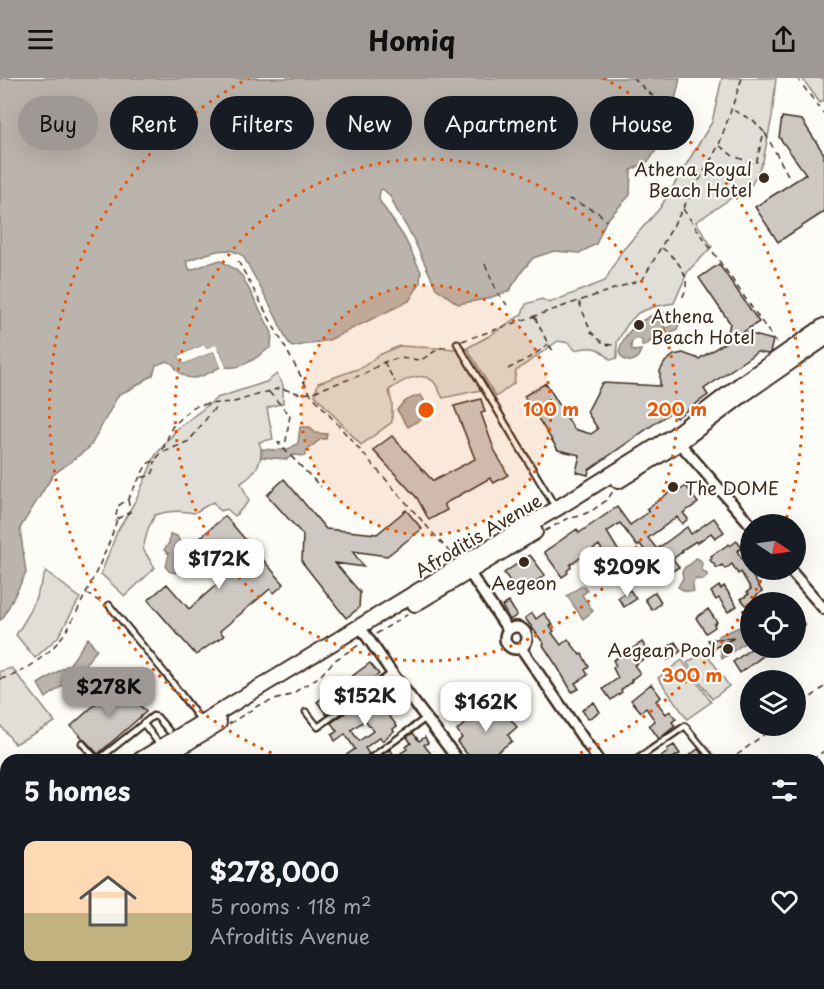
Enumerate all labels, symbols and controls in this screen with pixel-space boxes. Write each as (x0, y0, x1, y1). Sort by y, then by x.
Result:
text: Homiq (368, 19, 456, 60)
icon: menu (24, 23, 57, 56)
icon: share (767, 23, 800, 56)
chip: Buy (18, 96, 98, 150)
chip: Rent (110, 96, 198, 150)
chip: Filters (210, 96, 314, 150)
chip: New (326, 96, 412, 150)
chip: Apartment (424, 96, 578, 150)
chip: House (590, 96, 694, 150)
place label: Athena Royal Beach Hotel (634, 155, 752, 203)
marker: Athena Royal Beach Hotel (757, 171, 771, 185)
place label: Athena Beach Hotel (651, 302, 755, 350)
marker: Athena Beach Hotel (632, 318, 646, 332)
text: 100 m (523, 395, 579, 422)
text: 200 m (647, 395, 707, 422)
centre of rings (416, 400, 436, 420)
place label: The DOME (685, 474, 779, 501)
marker: The DOME (666, 480, 680, 494)
street label: Afroditis Avenue (409, 486, 547, 584)
north arrow (740, 514, 806, 580)
map controls (740, 514, 806, 736)
pin: $172K (177, 539, 261, 590)
text: $172K (188, 543, 250, 573)
pin: $209K (585, 547, 669, 598)
text: $209K (593, 551, 661, 581)
marker: Aegeon (517, 555, 531, 569)
place label: Aegeon (491, 569, 557, 596)
button: locate (740, 592, 806, 658)
place label: Aegean Pool (608, 636, 716, 663)
marker: Aegean Pool (721, 642, 735, 656)
text: 300 m (662, 661, 722, 688)
pin: $278K (67, 667, 151, 718)
button: layers (740, 670, 806, 736)
text: $278K (76, 671, 142, 701)
pin: $152K (323, 676, 407, 727)
text: $152K (334, 680, 396, 710)
pin: $162K (444, 682, 528, 733)
text: $162K (454, 686, 518, 716)
text: 5 homes (24, 771, 130, 810)
icon: filters (768, 774, 801, 807)
text: $278,000 (210, 852, 339, 891)
icon: home (72, 865, 144, 937)
icon: heart (768, 885, 801, 918)
text: 5 rooms · 118 m² (210, 891, 372, 921)
text: Afroditis Avenue (210, 921, 370, 951)

